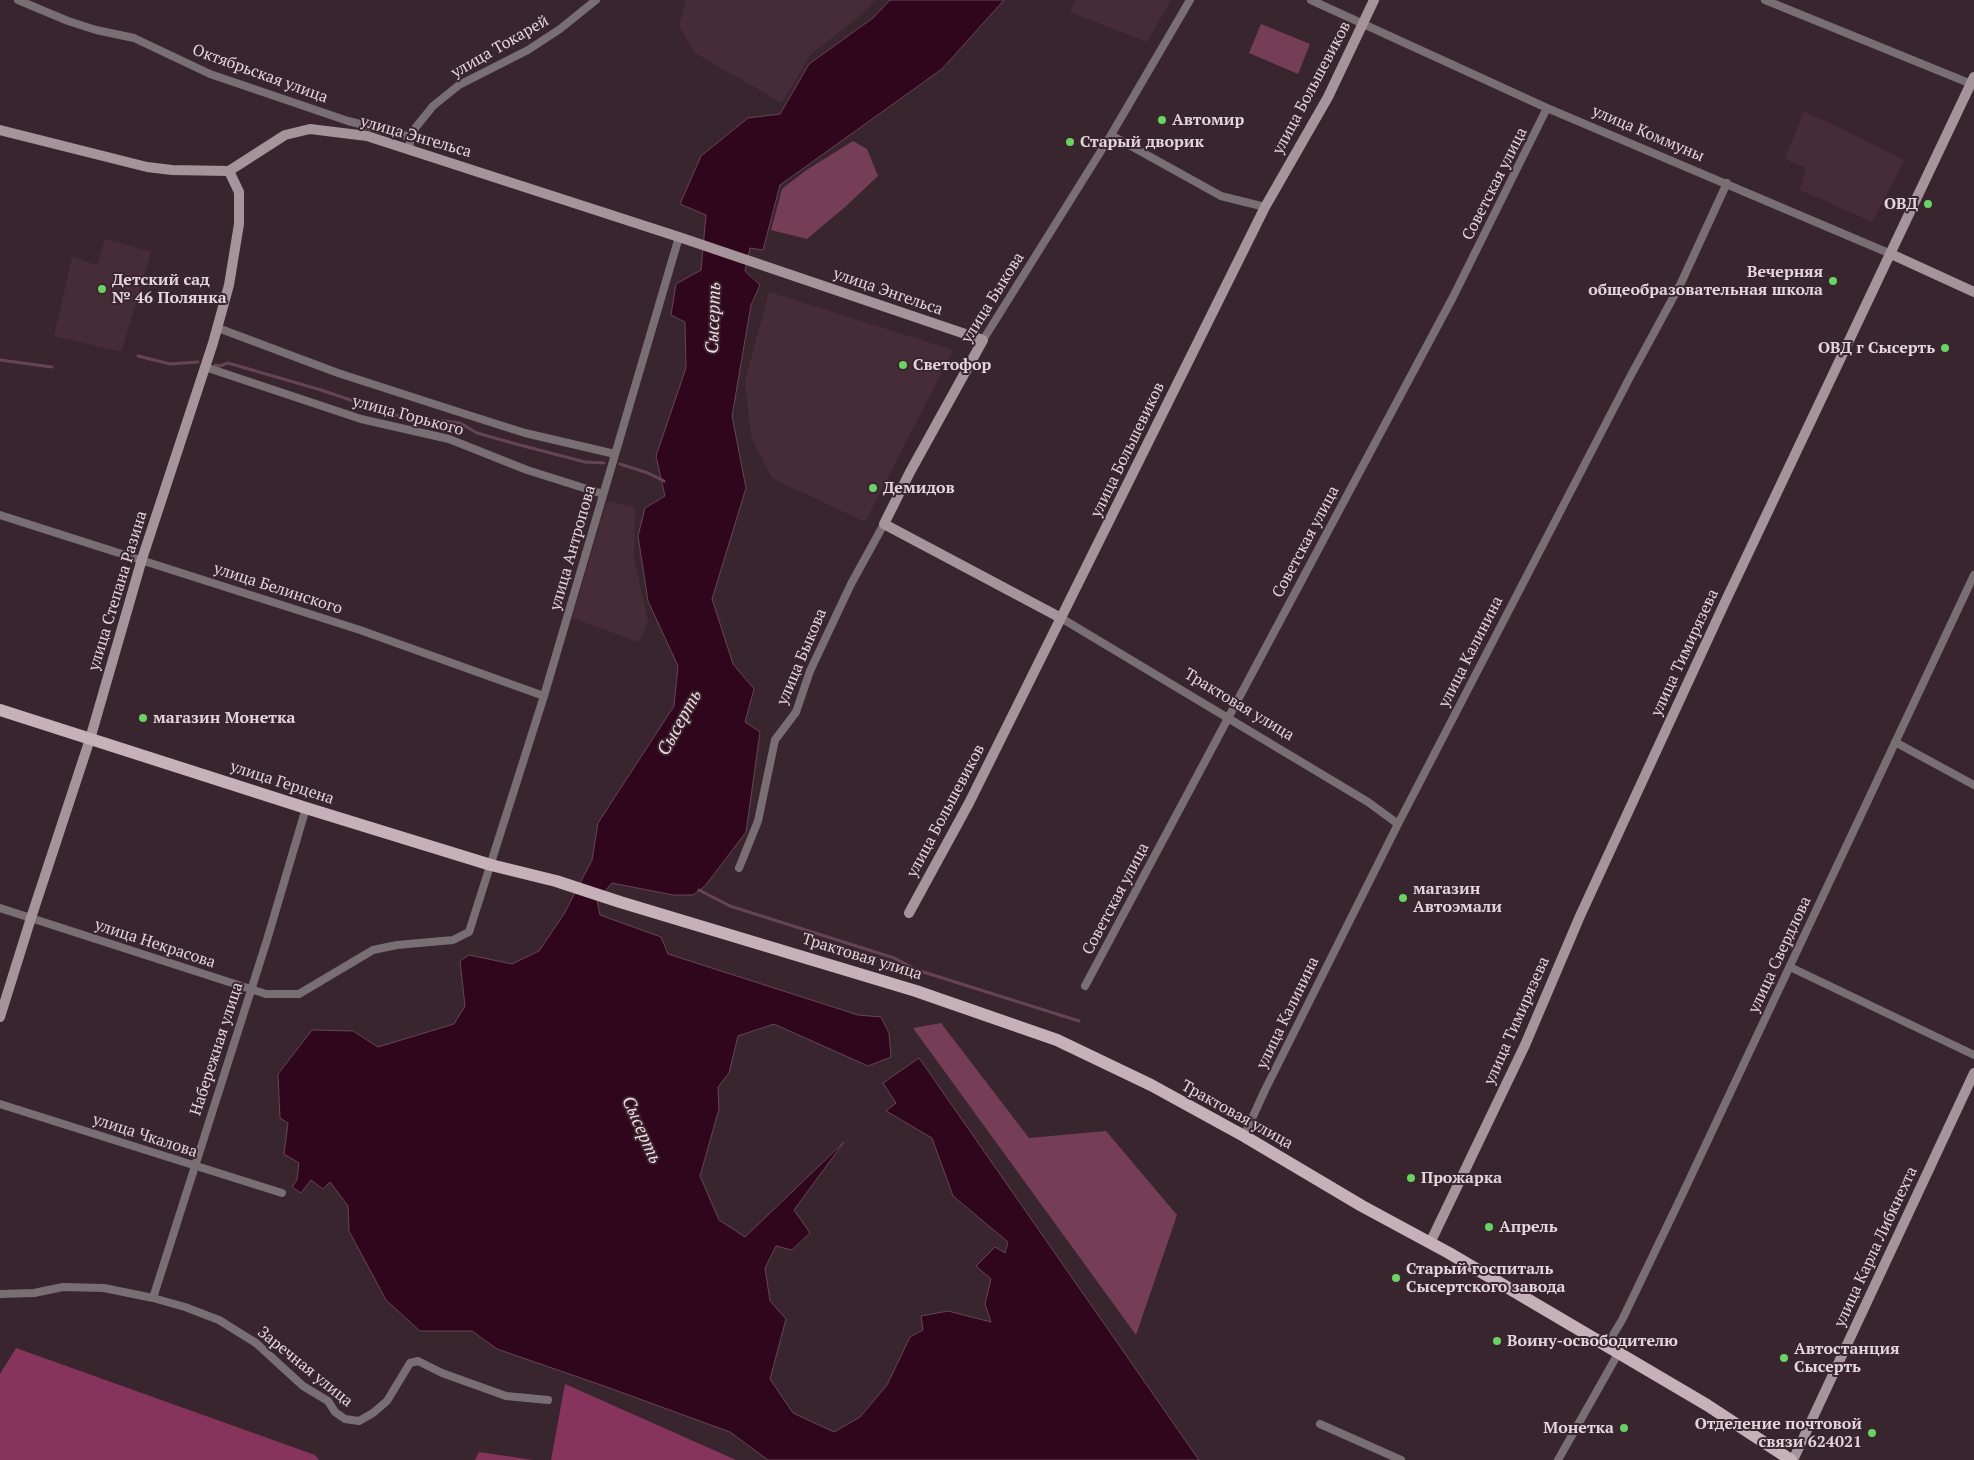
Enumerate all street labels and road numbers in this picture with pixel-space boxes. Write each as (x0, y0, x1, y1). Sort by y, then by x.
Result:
street label: улица Токарей (448, 11, 552, 83)
street label: улица Большевиков (1269, 18, 1355, 158)
street label: Октябрьская улица (190, 41, 330, 107)
street label: улица Коммуны (1589, 102, 1707, 166)
street label: улица Энгельса (358, 112, 474, 162)
street label: Советская улица (1458, 124, 1532, 244)
street label: улица Быкова (957, 249, 1029, 347)
street label: улица Энгельса (831, 264, 945, 320)
street label: улица Большевиков (1087, 379, 1169, 521)
street label: улица Горького (350, 392, 466, 440)
street label: улица Антропова (546, 483, 600, 613)
street label: Советская улица (1268, 483, 1344, 601)
street label: улица Степана Разина (85, 509, 151, 673)
street label: улица Белинского (211, 559, 345, 619)
street label: улица Тимирязева (1647, 586, 1723, 720)
street label: улица Калинина (1435, 593, 1507, 711)
street label: улица Быкова (773, 606, 831, 708)
street label: Трактовая улица (1181, 665, 1297, 745)
street label: улица Большевиков (903, 741, 989, 881)
street label: улица Герцена (228, 757, 336, 809)
street label: Советская улица (1078, 840, 1154, 958)
street label: улица Свердлова (1745, 894, 1815, 1016)
street label: улица Некрасова (92, 915, 218, 973)
street label: Трактовая улица (800, 930, 924, 984)
street label: улица Калинина (1253, 954, 1323, 1072)
street label: улица Тимирязева (1480, 954, 1554, 1088)
street label: Набережная улица (186, 980, 248, 1118)
street label: Трактовая улица (1178, 1076, 1296, 1154)
street label: улица Чкалова (90, 1110, 200, 1162)
street label: улица Карла Либкнехта (1830, 1164, 1922, 1330)
street label: Заречная улица (253, 1323, 357, 1411)

